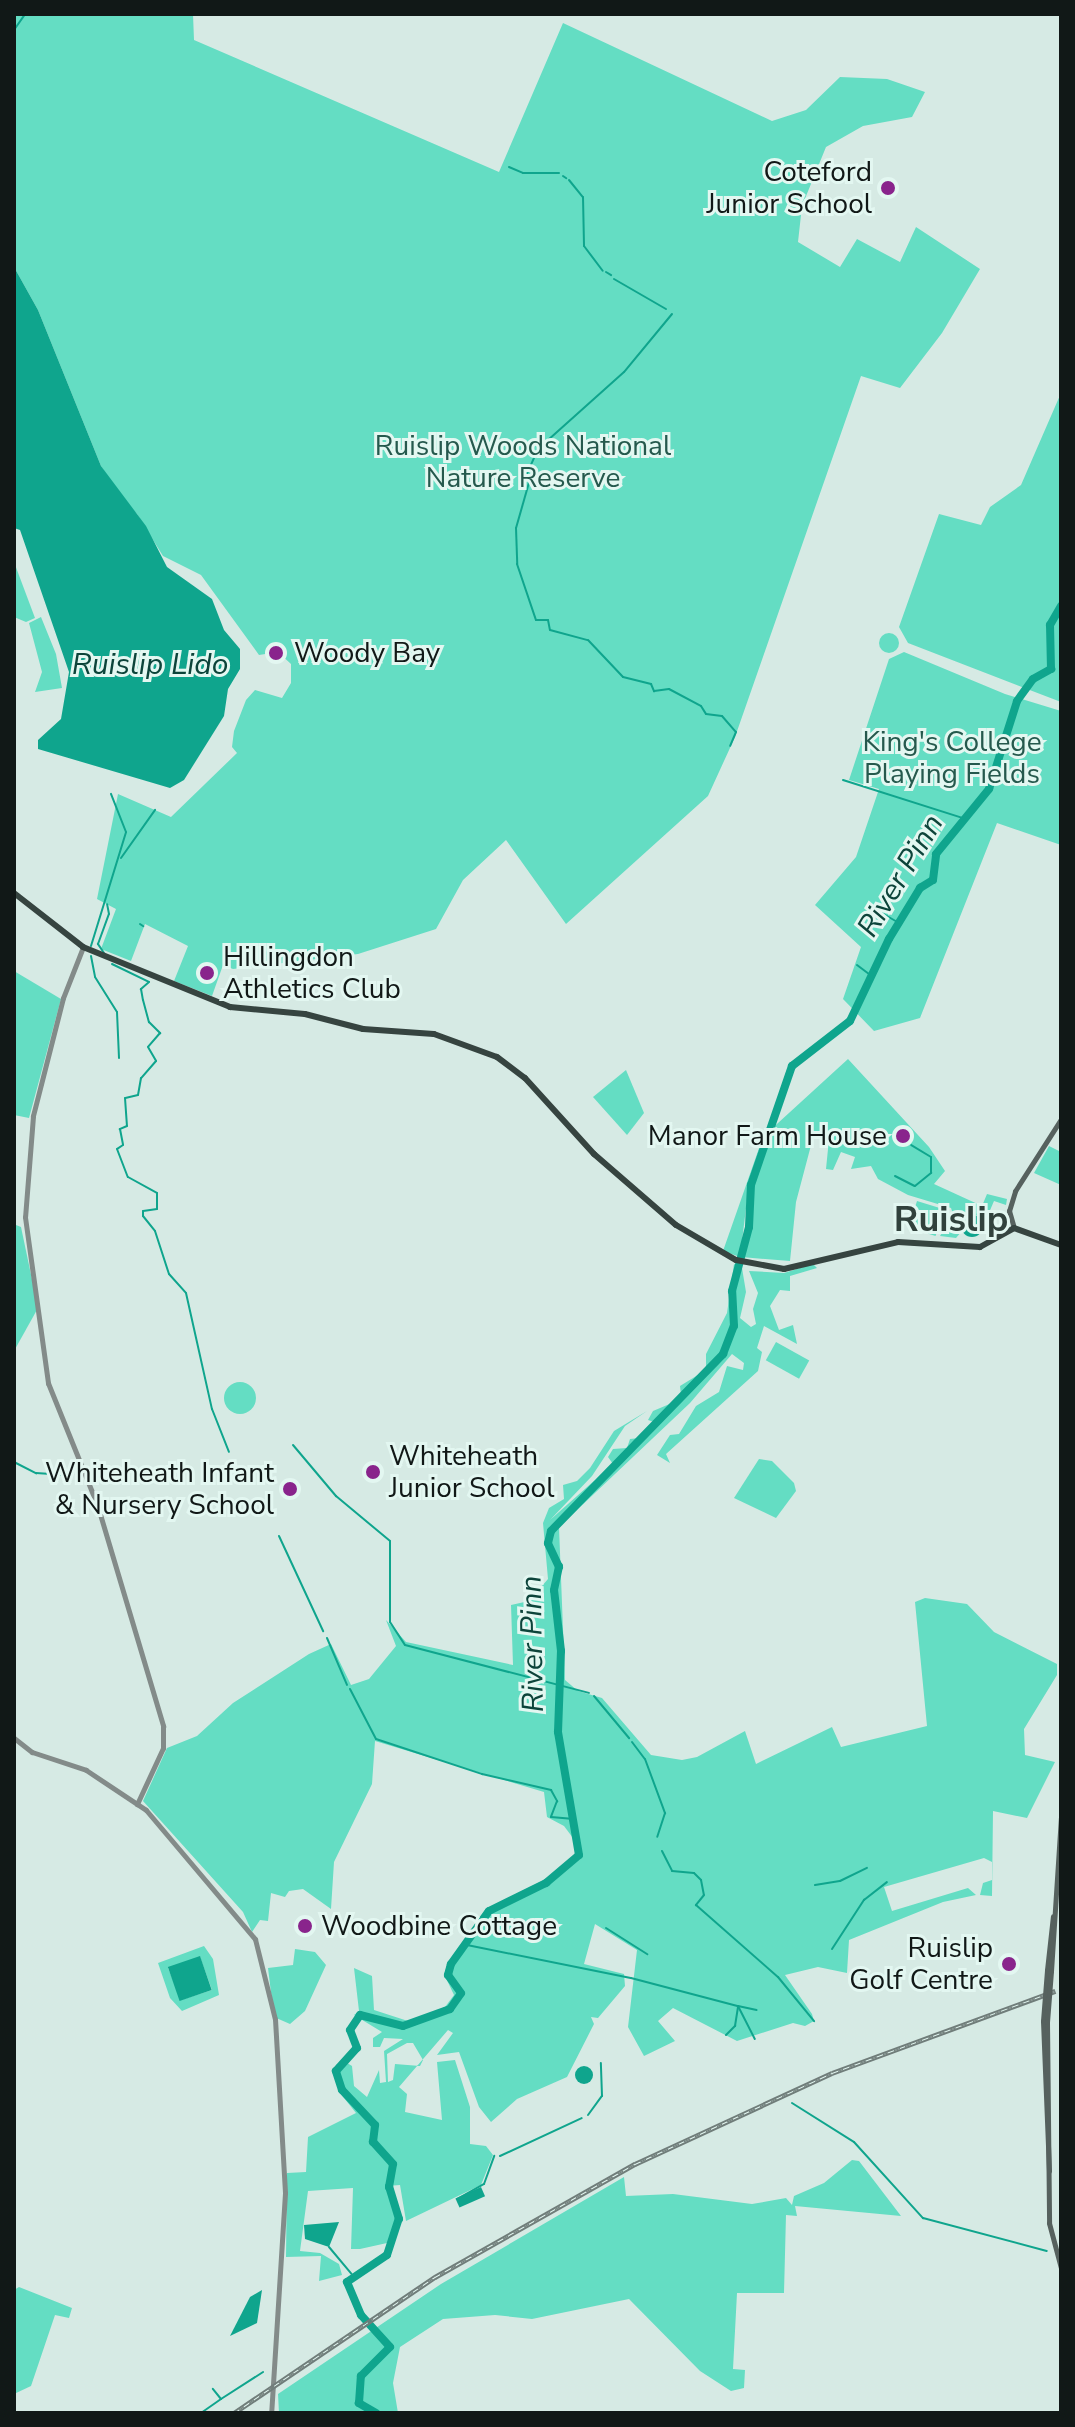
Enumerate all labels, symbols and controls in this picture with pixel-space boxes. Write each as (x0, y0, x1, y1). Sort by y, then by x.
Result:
place label: Coteford Junior School (707, 155, 872, 221)
marker: Coteford Junior School (879, 179, 897, 197)
park label: Ruislip Woods National Nature Reserve (375, 429, 671, 495)
place label: Woody Bay (294, 636, 440, 670)
marker: Woody Bay (265, 642, 287, 664)
water label: Ruislip Lido (72, 647, 228, 683)
park label: King's College Playing Fields (862, 725, 1042, 791)
water label: River Pinn (850, 808, 952, 944)
place label: Hillingdon Athletics Club (223, 940, 401, 1006)
marker: Hillingdon Athletics Club (198, 964, 216, 982)
place label: Manor Farm House (648, 1119, 887, 1153)
marker: Manor Farm House (894, 1127, 912, 1145)
district label: Ruislip (894, 1198, 1008, 1242)
place label: Whiteheath Junior School (389, 1439, 554, 1505)
place label: Whiteheath Infant & Nursery School (45, 1456, 274, 1522)
marker: Whiteheath Junior School (364, 1463, 382, 1481)
marker: Whiteheath Infant & Nursery School (281, 1480, 299, 1498)
water label: River Pinn (514, 1575, 552, 1713)
place label: Woodbine Cottage (321, 1909, 557, 1943)
marker: Woodbine Cottage (296, 1917, 314, 1935)
place label: Ruislip Golf Centre (849, 1931, 993, 1997)
marker: Ruislip Golf Centre (1000, 1955, 1018, 1973)

